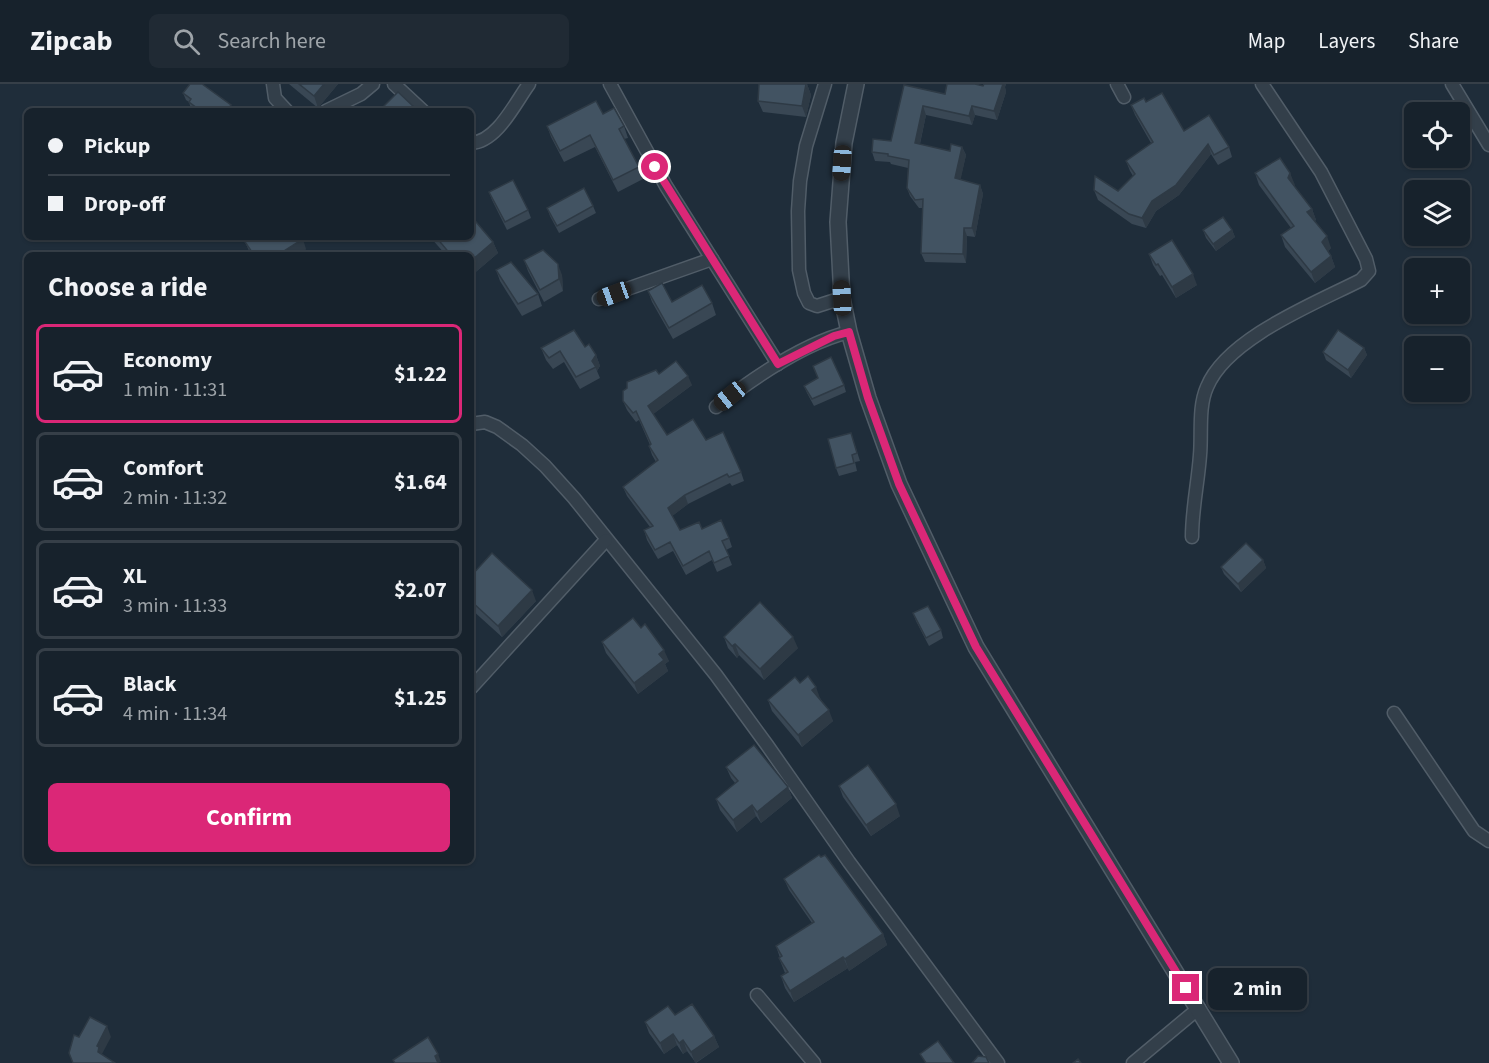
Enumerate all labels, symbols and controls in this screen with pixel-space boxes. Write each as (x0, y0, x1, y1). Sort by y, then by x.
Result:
search box (149, 14, 569, 68)
text: Zipcab (30, 21, 113, 61)
icon: search (170, 25, 203, 58)
text: Search here (218, 25, 326, 57)
text: Map (1248, 26, 1285, 56)
text: Layers (1318, 26, 1375, 56)
text: Share (1408, 26, 1459, 56)
map controls (1404, 102, 1470, 402)
button: locate (1404, 102, 1470, 168)
text: Pickup (84, 130, 150, 162)
car (832, 144, 852, 182)
route start (641, 153, 668, 180)
button: layers (1404, 180, 1470, 246)
text: Drop-off (84, 188, 165, 220)
button: + (1404, 258, 1470, 324)
text: Choose a ride (48, 268, 208, 307)
car (594, 279, 634, 309)
car (832, 280, 852, 316)
button: − (1404, 336, 1470, 402)
text: Economy (123, 344, 212, 376)
icon: car (51, 347, 105, 401)
text: $1.22 (394, 358, 447, 390)
text: 1 min · 11:31 (123, 376, 227, 404)
car (710, 378, 750, 414)
text: Comfort (123, 452, 204, 484)
icon: car (51, 455, 105, 509)
text: $1.64 (394, 466, 447, 498)
text: 2 min · 11:32 (123, 484, 227, 512)
text: XL (123, 560, 147, 592)
icon: car (51, 563, 105, 617)
text: $2.07 (394, 574, 447, 606)
text: 3 min · 11:33 (123, 592, 227, 620)
text: Black (123, 668, 177, 700)
icon: car (51, 671, 105, 725)
text: $1.25 (394, 682, 447, 714)
text: 4 min · 11:34 (123, 700, 227, 728)
button: Confirm (48, 783, 450, 852)
callout: 2 min (1207, 967, 1306, 1009)
route end (1172, 974, 1199, 1001)
text: 2 min (1233, 975, 1282, 1003)

